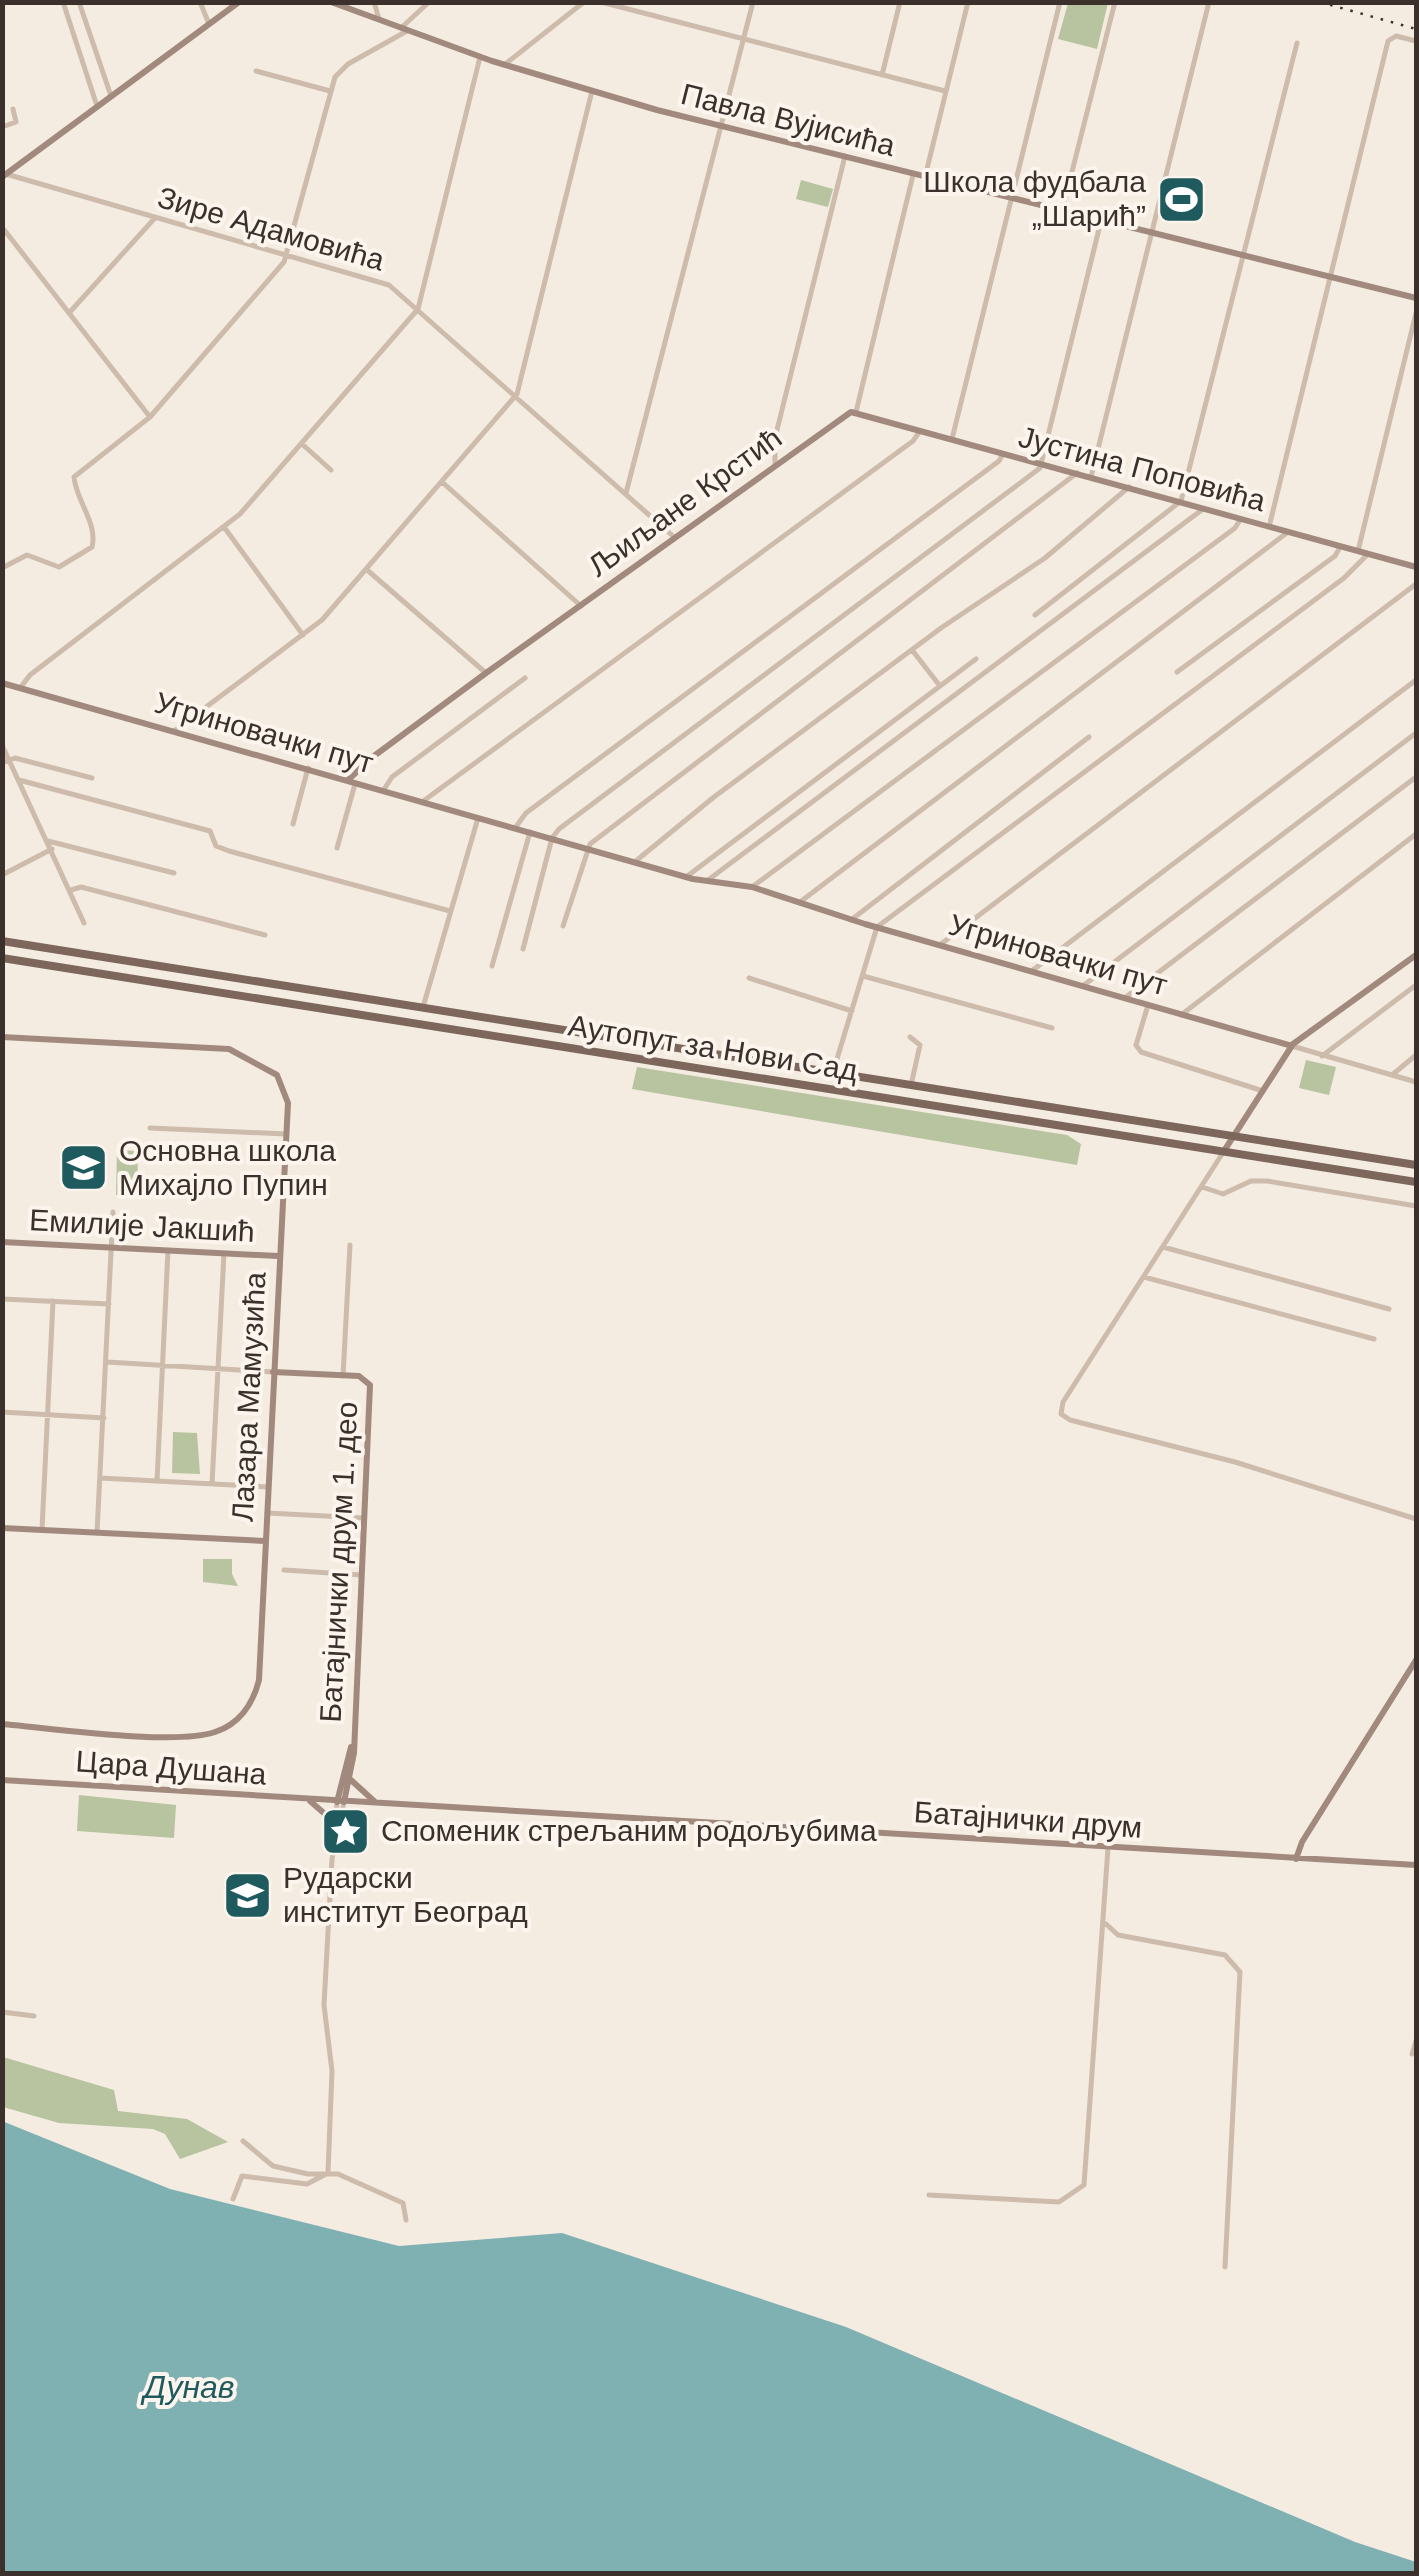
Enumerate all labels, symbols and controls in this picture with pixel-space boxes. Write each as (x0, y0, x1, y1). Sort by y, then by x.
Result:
street label: Павла Вујисића (678, 77, 899, 162)
place label: Школа фудбала „Шарић” (923, 165, 1146, 232)
sports icon: Школа фудбала „Шарић” (1155, 173, 1207, 225)
street label: Зире Адамовића (154, 180, 389, 277)
street label: Јустина Поповића (1015, 420, 1269, 517)
street label: Љиљане Крстић (582, 421, 788, 583)
street label: Угриновачки пут (151, 686, 377, 780)
street label: Угриновачки пут (945, 908, 1171, 1002)
street label: Аутопут за Нови Сад (566, 1008, 860, 1087)
place label: Основна школа Михајло Пупин (119, 1134, 336, 1201)
school or university icon: Основна школа Михајло Пупин (58, 1142, 110, 1194)
street label: Емилије Јакшић (28, 1203, 256, 1248)
street label: Лазара Мамузића (225, 1271, 272, 1523)
street label: Батајнички друм 1. део (314, 1401, 363, 1723)
street label: Цара Душана (74, 1744, 268, 1791)
street label: Батајнички друм (913, 1795, 1143, 1844)
place icon: Споменик стрељаним родољубима (320, 1805, 372, 1857)
place label: Споменик стрељаним родољубима (381, 1814, 877, 1847)
place label: Рударски институт Београд (283, 1861, 528, 1928)
school or university icon: Рударски институт Београд (222, 1869, 274, 1921)
water label: Дунав (141, 2369, 235, 2405)

